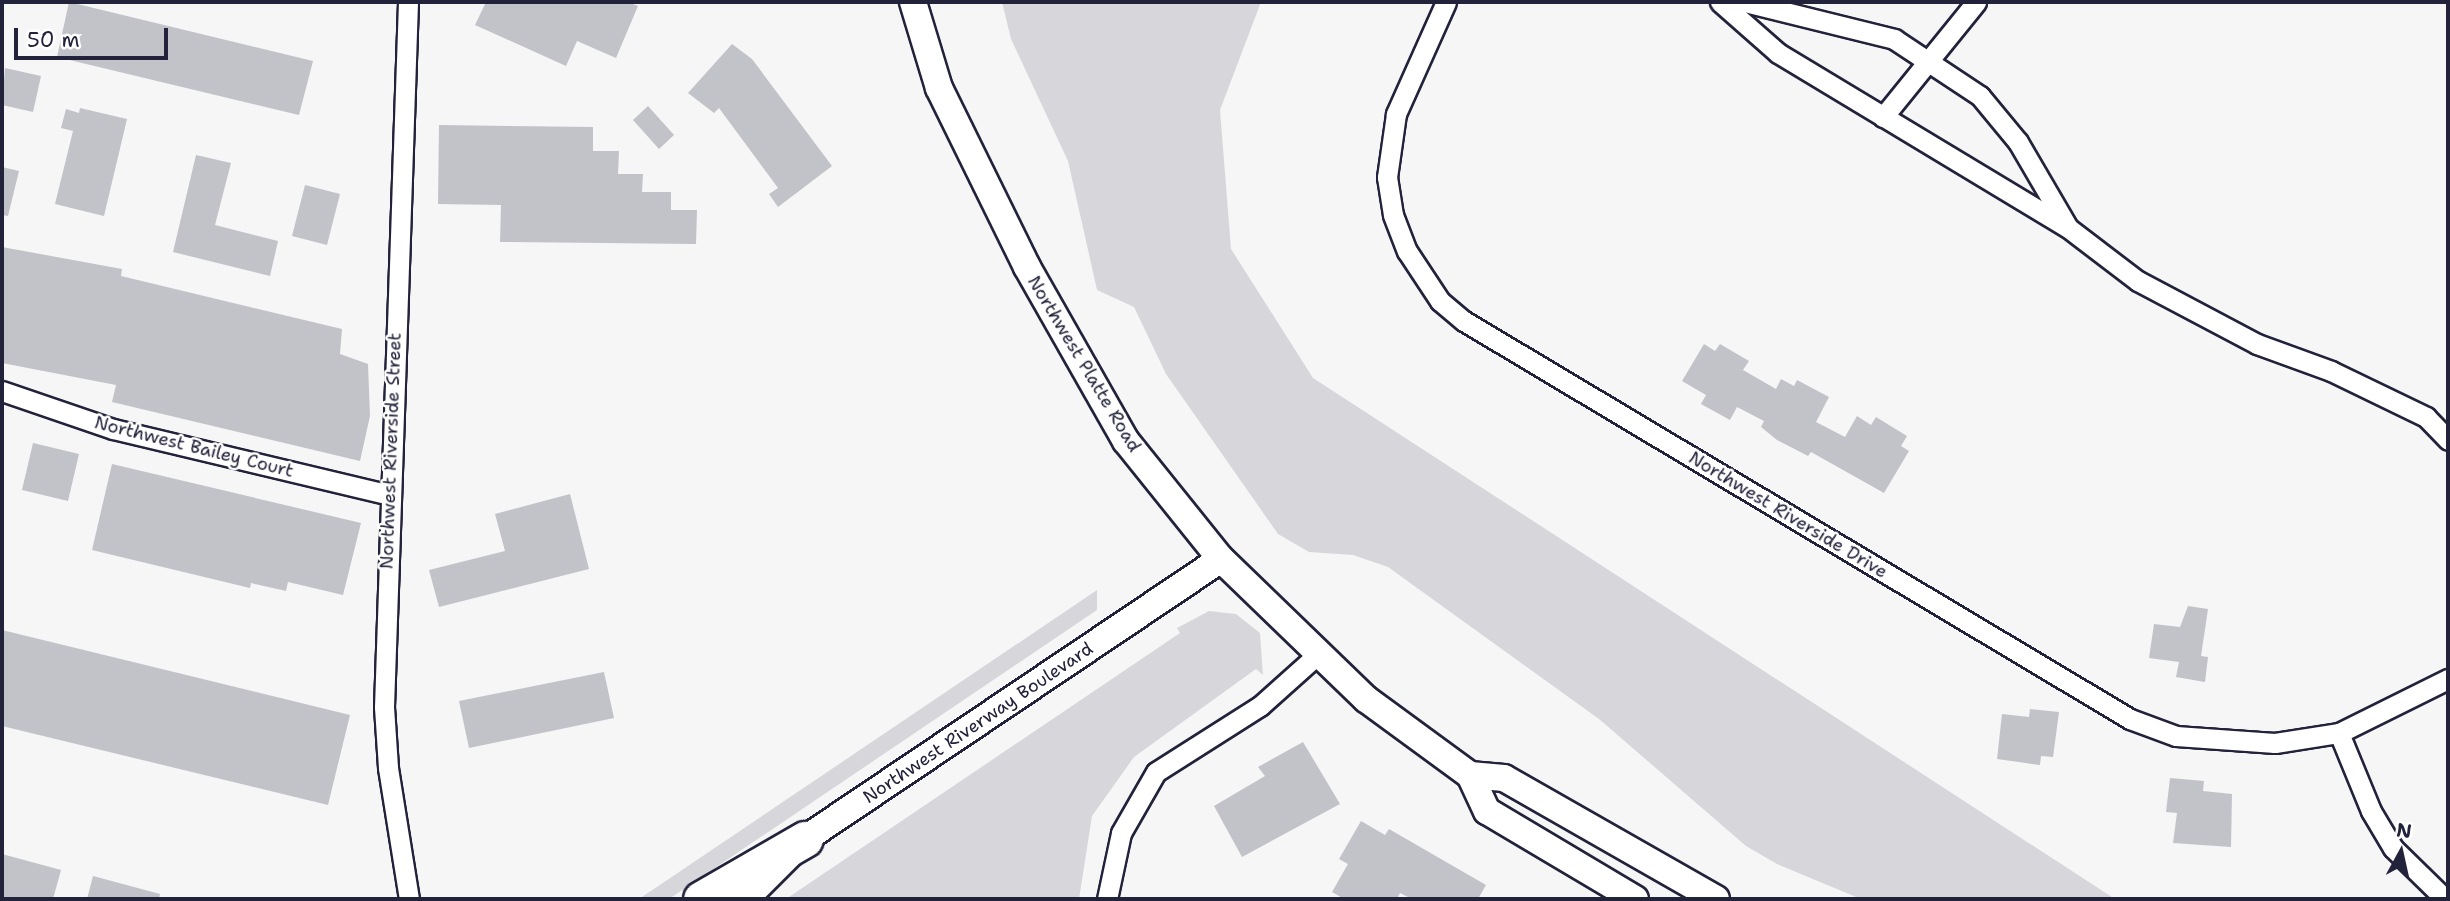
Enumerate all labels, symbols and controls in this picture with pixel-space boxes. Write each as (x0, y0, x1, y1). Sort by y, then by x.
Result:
scale bar (18, 14, 172, 58)
text: 50 m (27, 26, 80, 54)
street label: Northwest Platte Road (1023, 272, 1145, 456)
street label: Northwest Riverside Street (376, 332, 406, 570)
street label: Northwest Bailey Court (92, 412, 296, 482)
street label: Northwest Riverside Drive (1685, 447, 1891, 583)
street label: Northwest Riverway Boulevard (859, 638, 1097, 808)
north arrow (2366, 817, 2436, 887)
text: N (2395, 817, 2413, 844)

